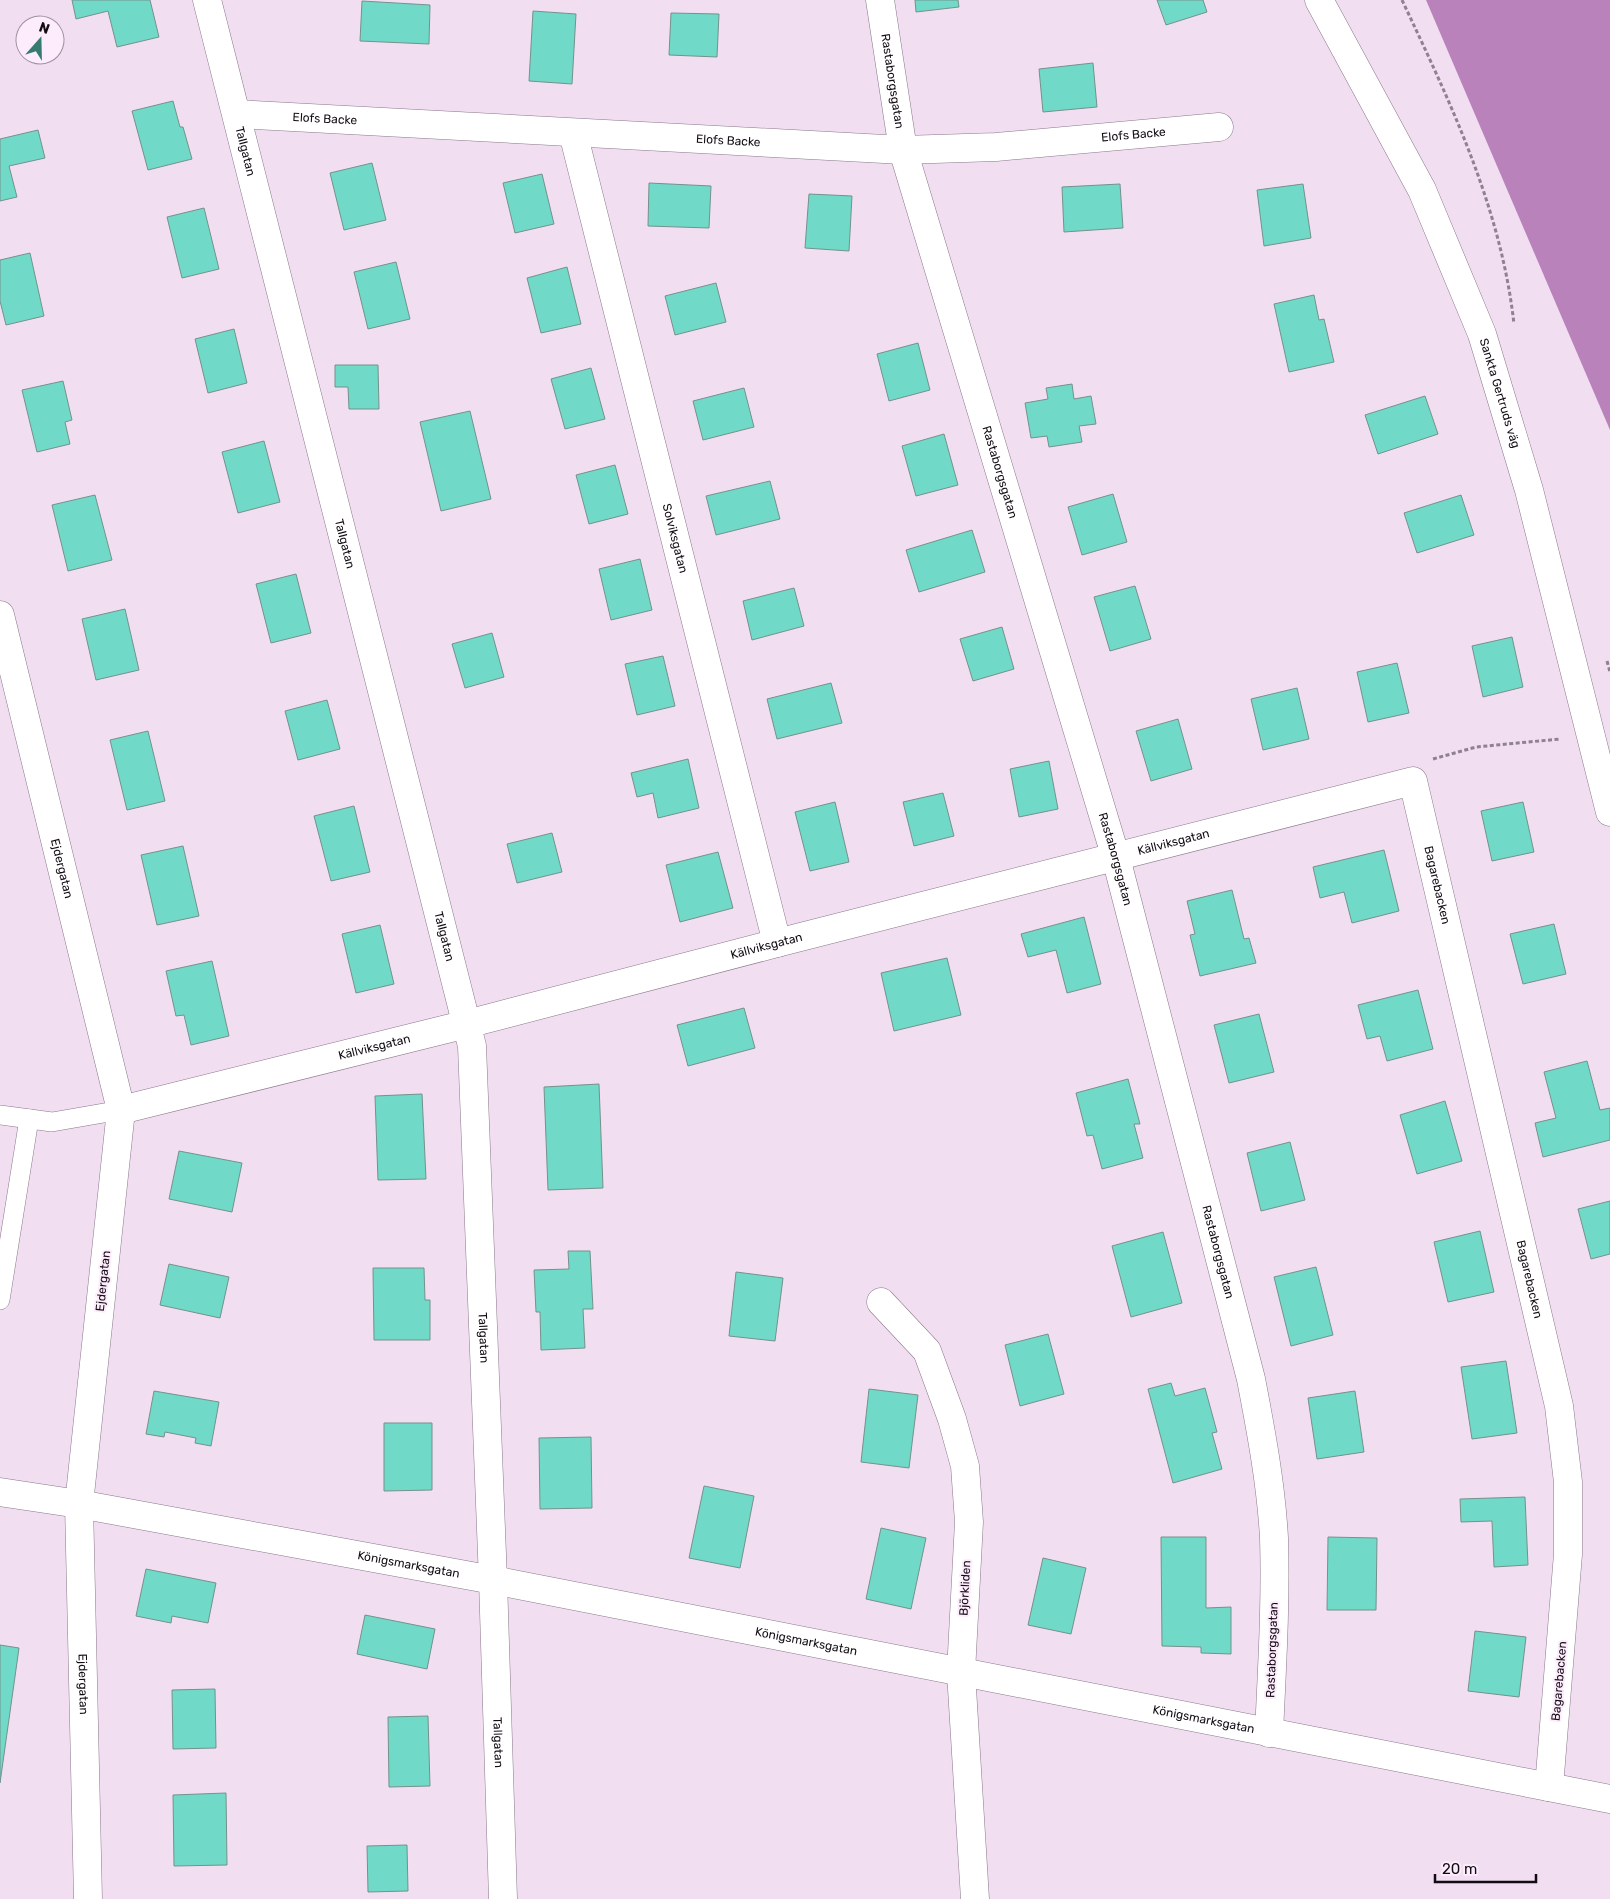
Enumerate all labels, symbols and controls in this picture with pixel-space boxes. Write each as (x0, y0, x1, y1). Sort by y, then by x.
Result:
north arrow (15, 15, 65, 65)
text: N (37, 19, 52, 38)
street label: Rastaborgsgatan (878, 33, 907, 130)
street label: Elofs Backe (292, 110, 358, 127)
street label: Tallgatan (232, 125, 258, 178)
street label: Elofs Backe (1101, 125, 1167, 145)
street label: Elofs Backe (696, 132, 761, 149)
street label: Sankta Gertruds väg (1477, 337, 1523, 450)
street label: Rastaborgsgatan (979, 424, 1020, 520)
street label: Solviksgatan (660, 502, 691, 575)
street label: Tallgatan (332, 518, 358, 570)
street label: Rastaborgsgatan (1096, 811, 1135, 907)
street label: Källviksgatan (1136, 826, 1211, 858)
street label: Ejdergatan (48, 837, 76, 900)
street label: Bagarebacken (1421, 844, 1453, 925)
street label: Tallgatan (431, 910, 457, 963)
street label: Källviksgatan (729, 930, 804, 962)
street label: Källviksgatan (337, 1031, 412, 1063)
street label: Rastaborgsgatan (1199, 1204, 1237, 1300)
street label: Bagarebacken (1514, 1239, 1545, 1320)
street label: Ejdergatan (93, 1250, 113, 1312)
street label: Tallgatan (475, 1312, 491, 1363)
street label: Königsmarksgatan (356, 1548, 461, 1581)
street label: Björkliden (957, 1560, 973, 1616)
street label: Rastaborgsgatan (1263, 1602, 1281, 1698)
street label: Königsmarksgatan (754, 1625, 858, 1658)
street label: Bagarebacken (1549, 1641, 1569, 1721)
street label: Ejdergatan (75, 1653, 91, 1715)
street label: Königsmarksgatan (1151, 1702, 1256, 1736)
street label: Tallgatan (490, 1717, 506, 1768)
scale bar (1435, 1852, 1536, 1884)
text: 20 m (1442, 1860, 1477, 1878)

